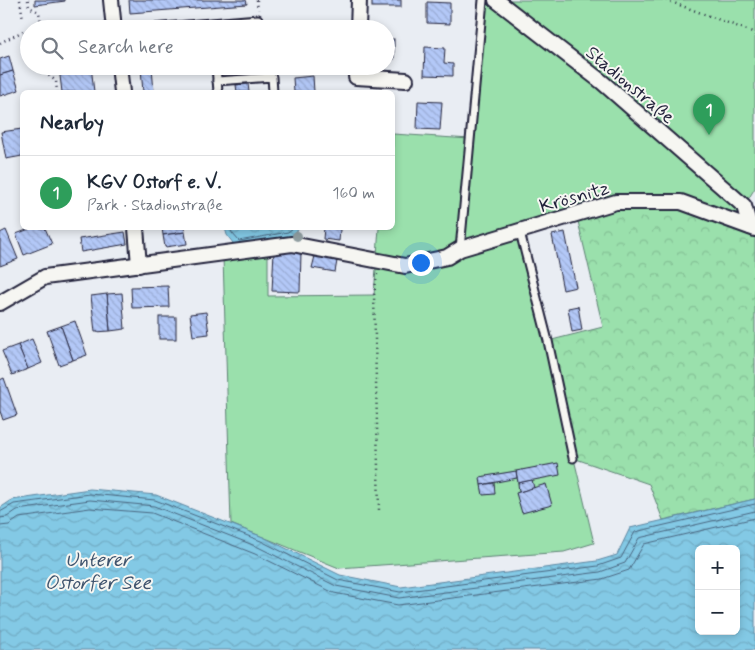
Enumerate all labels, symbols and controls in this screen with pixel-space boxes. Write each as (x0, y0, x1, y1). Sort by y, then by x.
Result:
search box (20, 20, 395, 75)
icon: search (38, 34, 66, 62)
text: Search here (78, 35, 174, 60)
street label: Stadionstraße (580, 41, 680, 130)
pin: 1 (693, 94, 725, 135)
text: Nearby (40, 109, 104, 137)
text: KGV Ostorf e. V. (87, 170, 221, 195)
street label: Krösnitz (537, 176, 612, 219)
text: 1 (52, 183, 60, 204)
text: 160 m (332, 183, 375, 204)
text: Park · Stadionstraße (87, 195, 223, 216)
your location (408, 250, 434, 276)
map controls (695, 545, 740, 635)
button: + (695, 545, 740, 590)
water label: Unterer Ostorfer See (45, 547, 152, 597)
button: − (695, 590, 740, 635)

